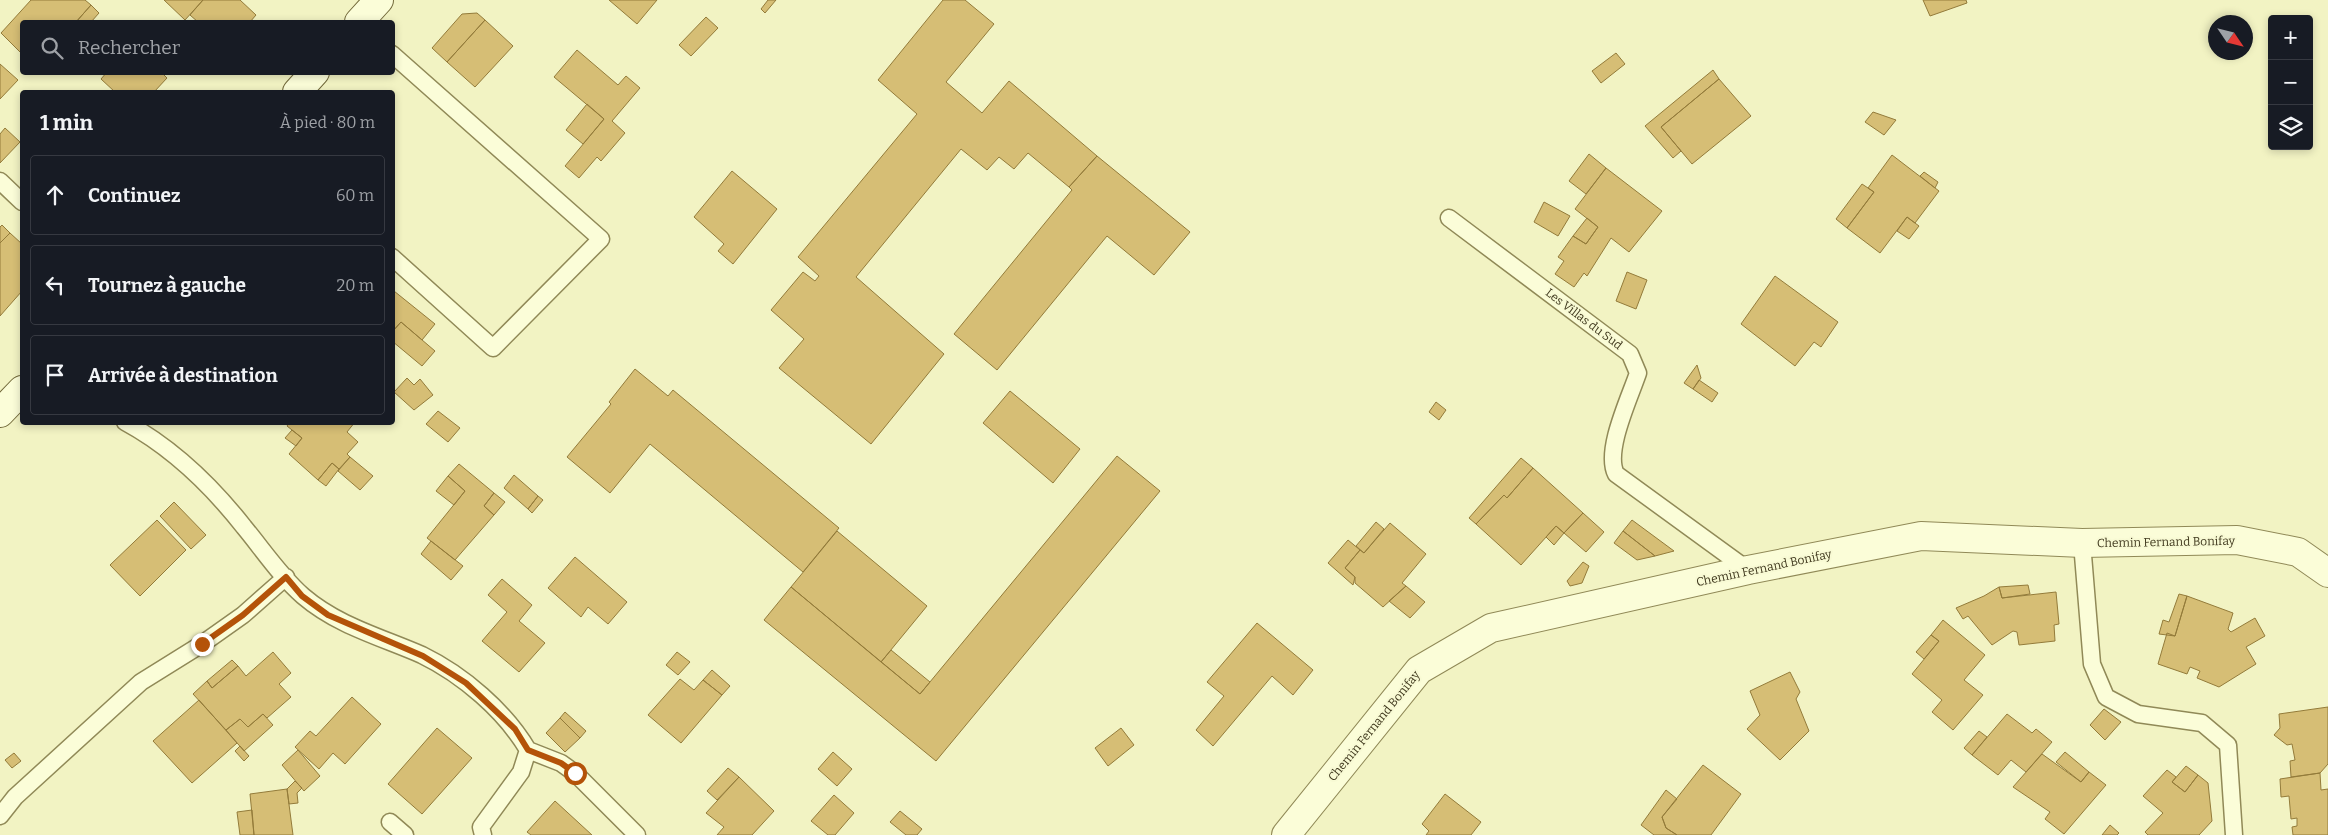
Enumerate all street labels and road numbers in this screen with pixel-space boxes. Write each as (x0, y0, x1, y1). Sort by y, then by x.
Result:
street label: Les Villas du Sud (1543, 286, 1625, 352)
street label: Chemin Fernand Bonifay (2097, 534, 2236, 550)
street label: Chemin Fernand Bonifay (1695, 547, 1834, 589)
street label: Chemin Fernand Bonifay (1325, 667, 1423, 784)

